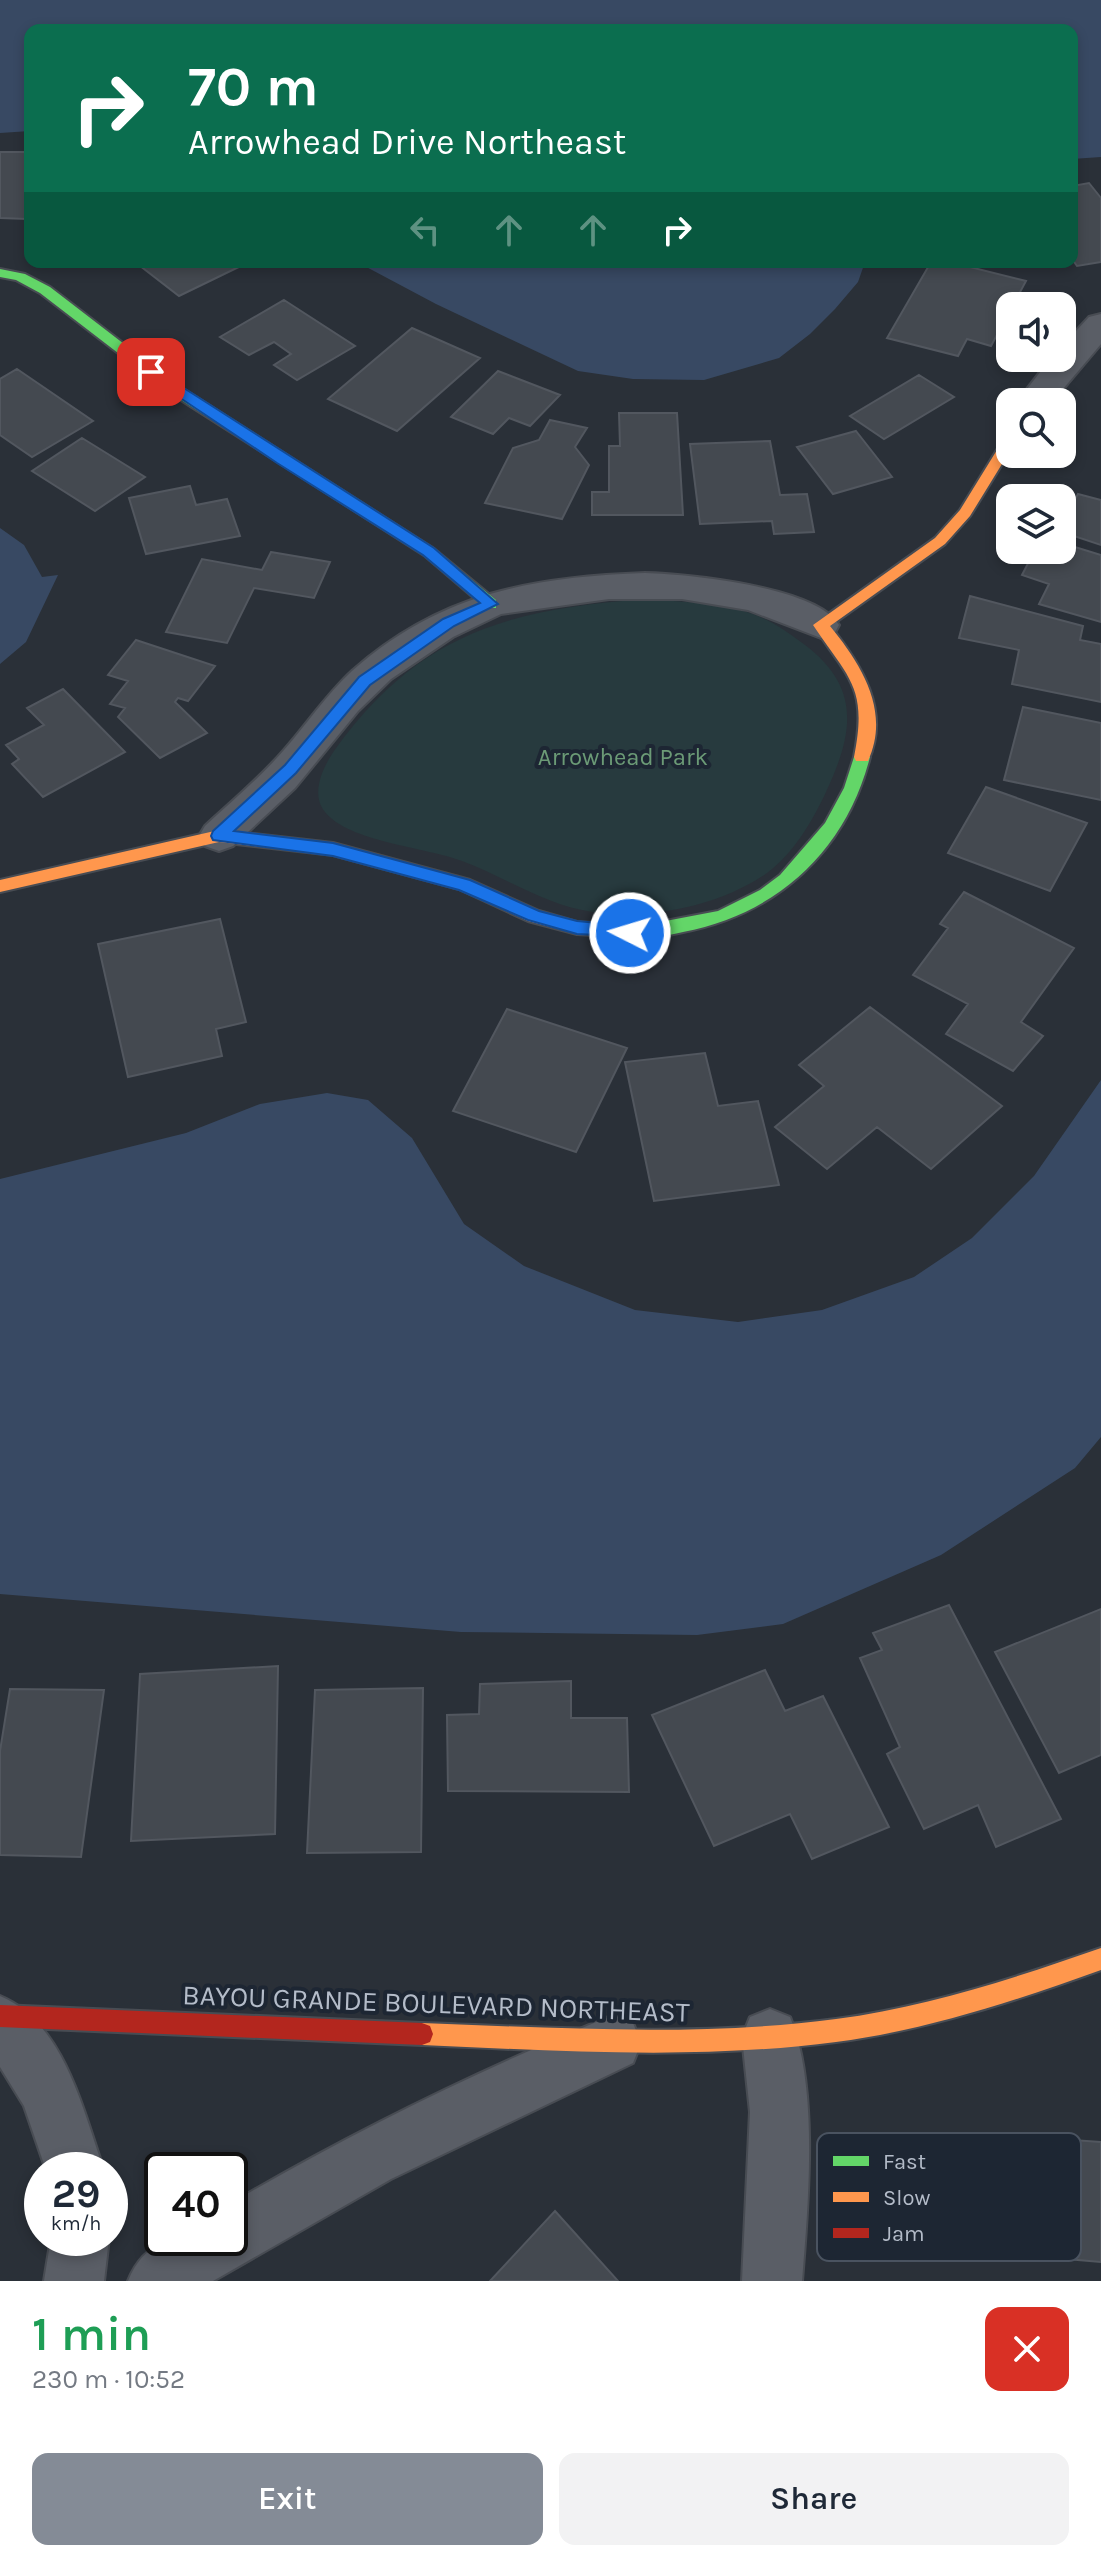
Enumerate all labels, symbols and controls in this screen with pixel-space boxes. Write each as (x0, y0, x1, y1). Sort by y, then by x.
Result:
text: 70 m (188, 54, 319, 119)
icon: right (56, 56, 160, 160)
text: Arrowhead Drive Northeast (188, 121, 626, 163)
icon: left (403, 208, 447, 252)
icon: ahead (487, 208, 531, 252)
icon: ahead (571, 208, 615, 252)
icon: right (655, 208, 699, 252)
map controls (996, 292, 1076, 564)
button: sound (996, 292, 1076, 372)
pin (117, 338, 185, 406)
icon: arrive (129, 350, 173, 394)
button: search (996, 388, 1076, 468)
button: layers (996, 484, 1076, 564)
park label: Arrowhead Park (538, 743, 708, 771)
position arrow (588, 891, 672, 975)
street label: BAYOU GRANDE BOULEVARD NORTHEAST (182, 1978, 690, 2029)
legend (817, 2133, 1081, 2261)
text: Fast (883, 2149, 926, 2175)
speed limit sign: 40 (144, 2152, 248, 2256)
text: 29 (52, 2170, 100, 2217)
text: Slow (883, 2185, 930, 2211)
text: km/h (51, 2212, 101, 2235)
text: Jam (883, 2221, 925, 2247)
text: 1 min (32, 2306, 151, 2362)
button: close (985, 2307, 1069, 2391)
text: 230 m · 10:52 (32, 2364, 185, 2395)
button: Exit (32, 2453, 543, 2545)
button: Share (559, 2453, 1069, 2545)

